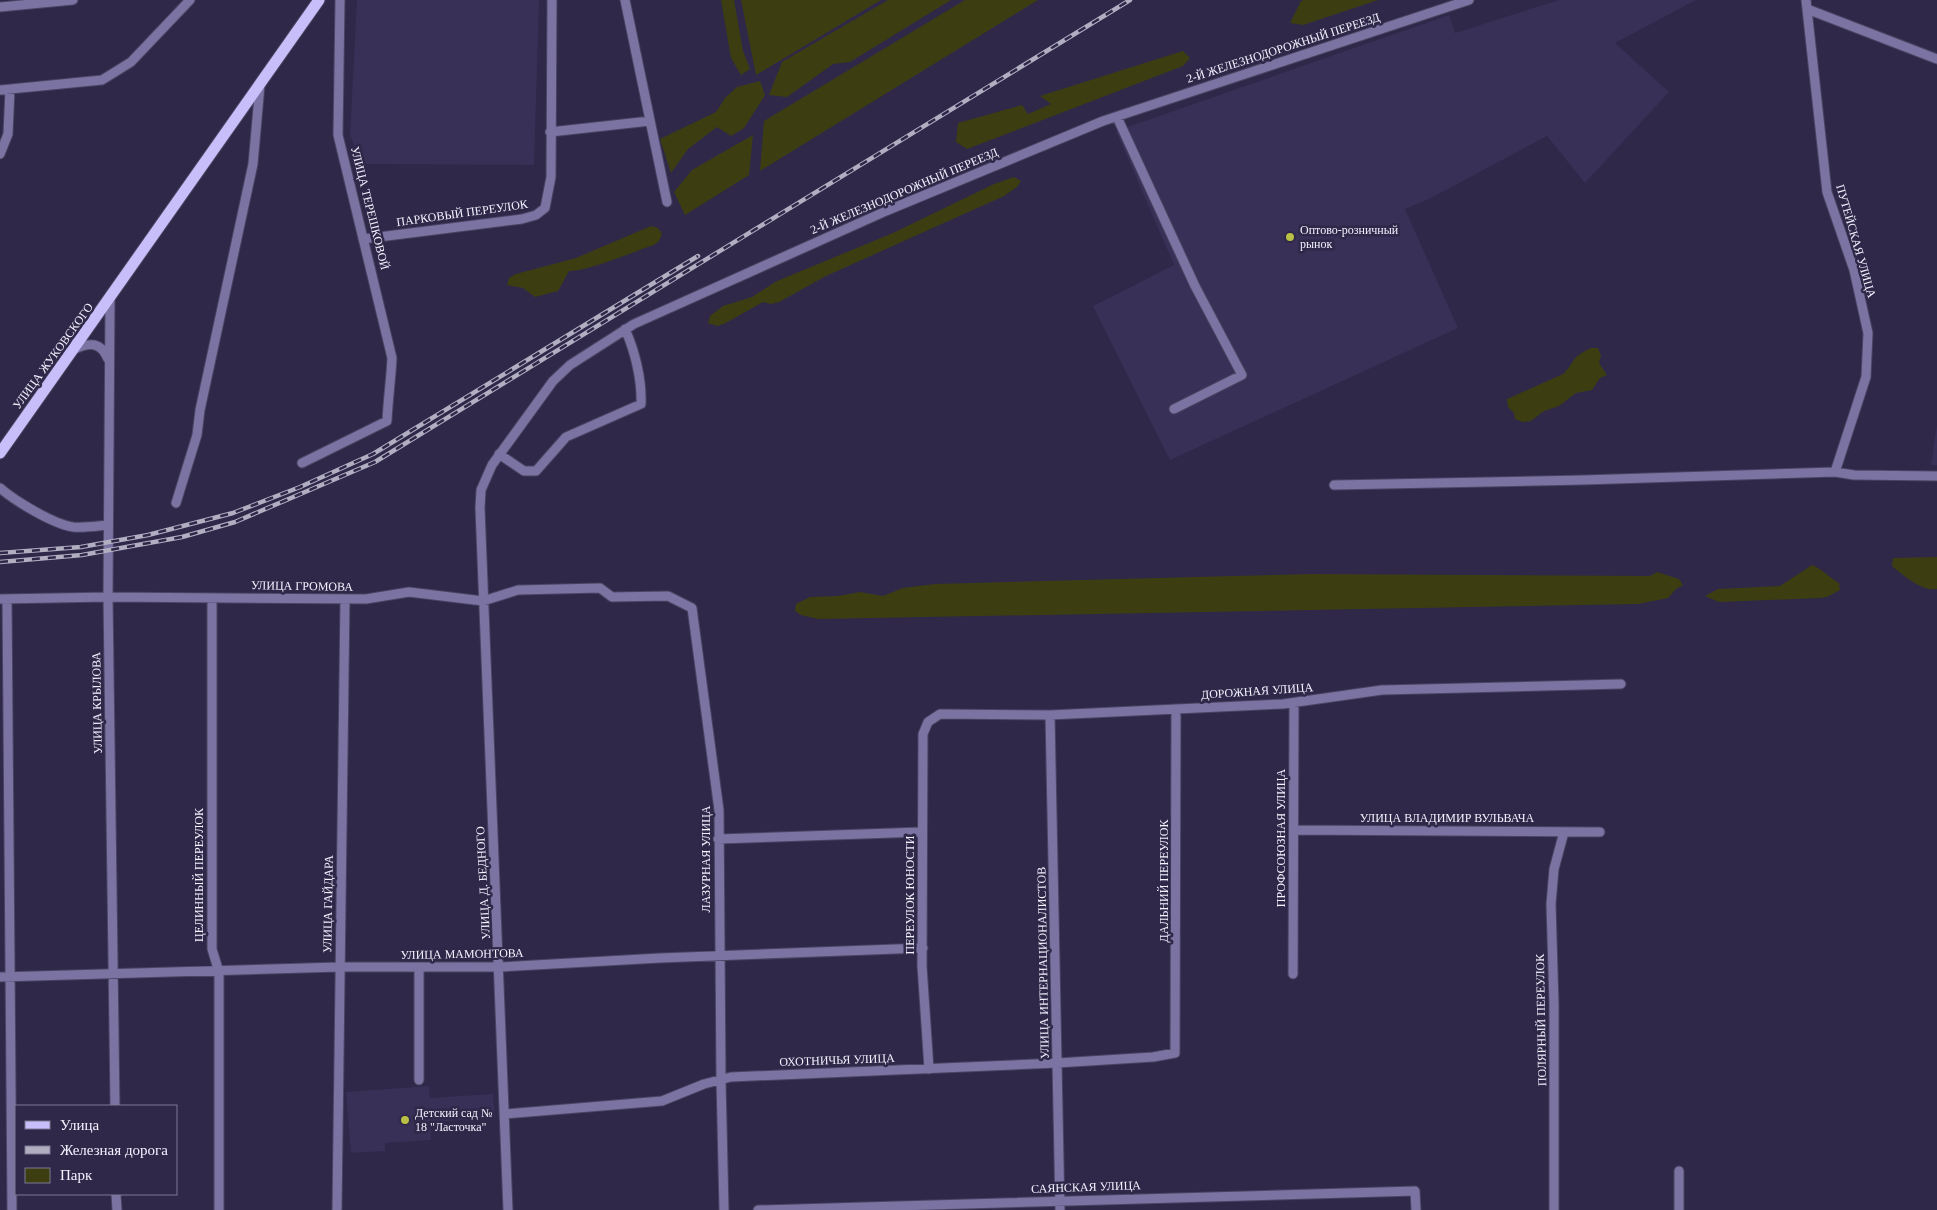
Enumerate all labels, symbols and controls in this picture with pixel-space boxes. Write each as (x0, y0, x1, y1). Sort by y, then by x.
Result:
street label: 2-Й ЖЕЛЕЗНОДОРОЖНЫЙ ПЕРЕЕЗД (1185, 10, 1381, 86)
street label: УЛИЦА ТЕРЕШКОВОЙ (348, 145, 392, 272)
street label: 2-Й ЖЕЛЕЗНОДОРОЖНЫЙ ПЕРЕЕЗД (808, 145, 1000, 237)
street label: ПУТЕЙСКАЯ УЛИЦА (1833, 183, 1879, 300)
street label: ПАРКОВЫЙ ПЕРЕУЛОК (395, 197, 530, 229)
place label: Оптово-розничный рынок (1300, 223, 1399, 251)
marker: Оптово-розничный рынок (1284, 231, 1296, 243)
street label: УЛИЦА ЖУКОВСКОГО (10, 300, 96, 412)
street label: УЛИЦА ГРОМОВА (251, 578, 353, 594)
street label: УЛИЦА КРЫЛОВА (89, 651, 105, 754)
street label: ДОРОЖНАЯ УЛИЦА (1200, 680, 1314, 702)
street label: ПРОФСОЮЗНАЯ УЛИЦА (1274, 768, 1288, 907)
street label: ЛАЗУРНАЯ УЛИЦА (699, 805, 713, 913)
street label: ЦЕЛИННЫЙ ПЕРЕУЛОК (192, 807, 206, 942)
street label: УЛИЦА ВЛАДИМИР ВУЛЬВАЧА (1360, 811, 1534, 825)
street label: ДАЛЬНИЙ ПЕРЕУЛОК (1157, 819, 1171, 942)
street label: УЛИЦА Д. БЕДНОГО (473, 826, 493, 940)
street label: ПЕРЕУЛОК ЮНОСТИ (903, 835, 917, 954)
street label: УЛИЦА ГАЙДАРА (320, 855, 336, 953)
street label: УЛИЦА ИНТЕРНАЦИОНАЛИСТОВ (1034, 867, 1052, 1059)
street label: УЛИЦА МАМОНТОВА (400, 946, 524, 962)
street label: ПОЛЯРНЫЙ ПЕРЕУЛОК (1533, 953, 1549, 1086)
street label: ОХОТНИЧЬЯ УЛИЦА (779, 1051, 895, 1069)
legend (15, 1105, 178, 1195)
place label: Детский сад № 18 "Ласточка" (415, 1106, 492, 1134)
marker: Детский сад № 18 "Ласточка" (399, 1114, 411, 1126)
text: Улица (60, 1117, 99, 1133)
text: Железная дорога (60, 1142, 168, 1158)
text: Парк (60, 1167, 93, 1183)
street label: САЯНСКАЯ УЛИЦА (1031, 1178, 1141, 1196)

